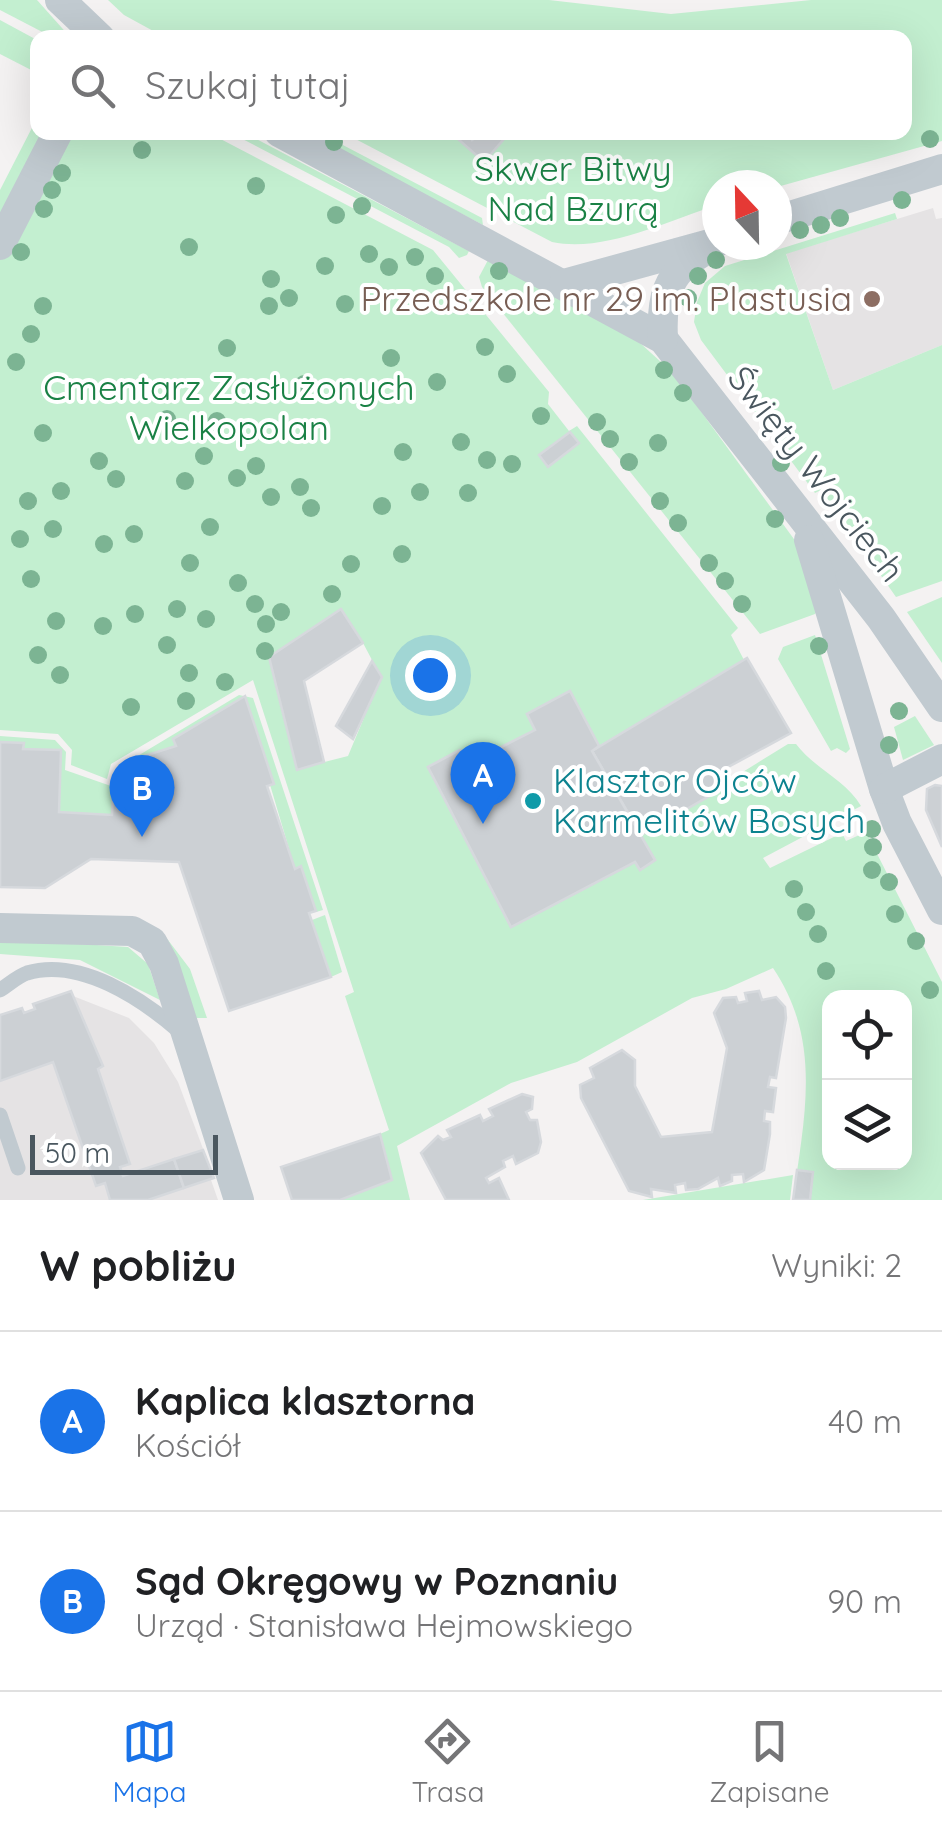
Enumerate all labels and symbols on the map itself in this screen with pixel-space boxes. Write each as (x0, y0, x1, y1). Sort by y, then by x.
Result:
park label: Skwer Bitwy Nad Bzurą (474, 146, 672, 230)
north arrow (702, 170, 792, 260)
place label: Przedszkole nr 29 im. Plastusia (360, 276, 852, 320)
marker: Przedszkole nr 29 im. Plastusia (861, 288, 883, 310)
street label: Święty Wojciech (719, 357, 915, 590)
park label: Cmentarz Zasłużonych Wielkopolan (43, 365, 415, 449)
your location (405, 650, 456, 701)
pin: A (450, 742, 516, 824)
pin: B (110, 754, 174, 837)
place label: Klasztor Ojców Karmelitów Bosych (553, 758, 865, 842)
marker: Klasztor Ojców Karmelitów Bosych (522, 790, 544, 812)
scale bar (30, 1130, 218, 1174)

